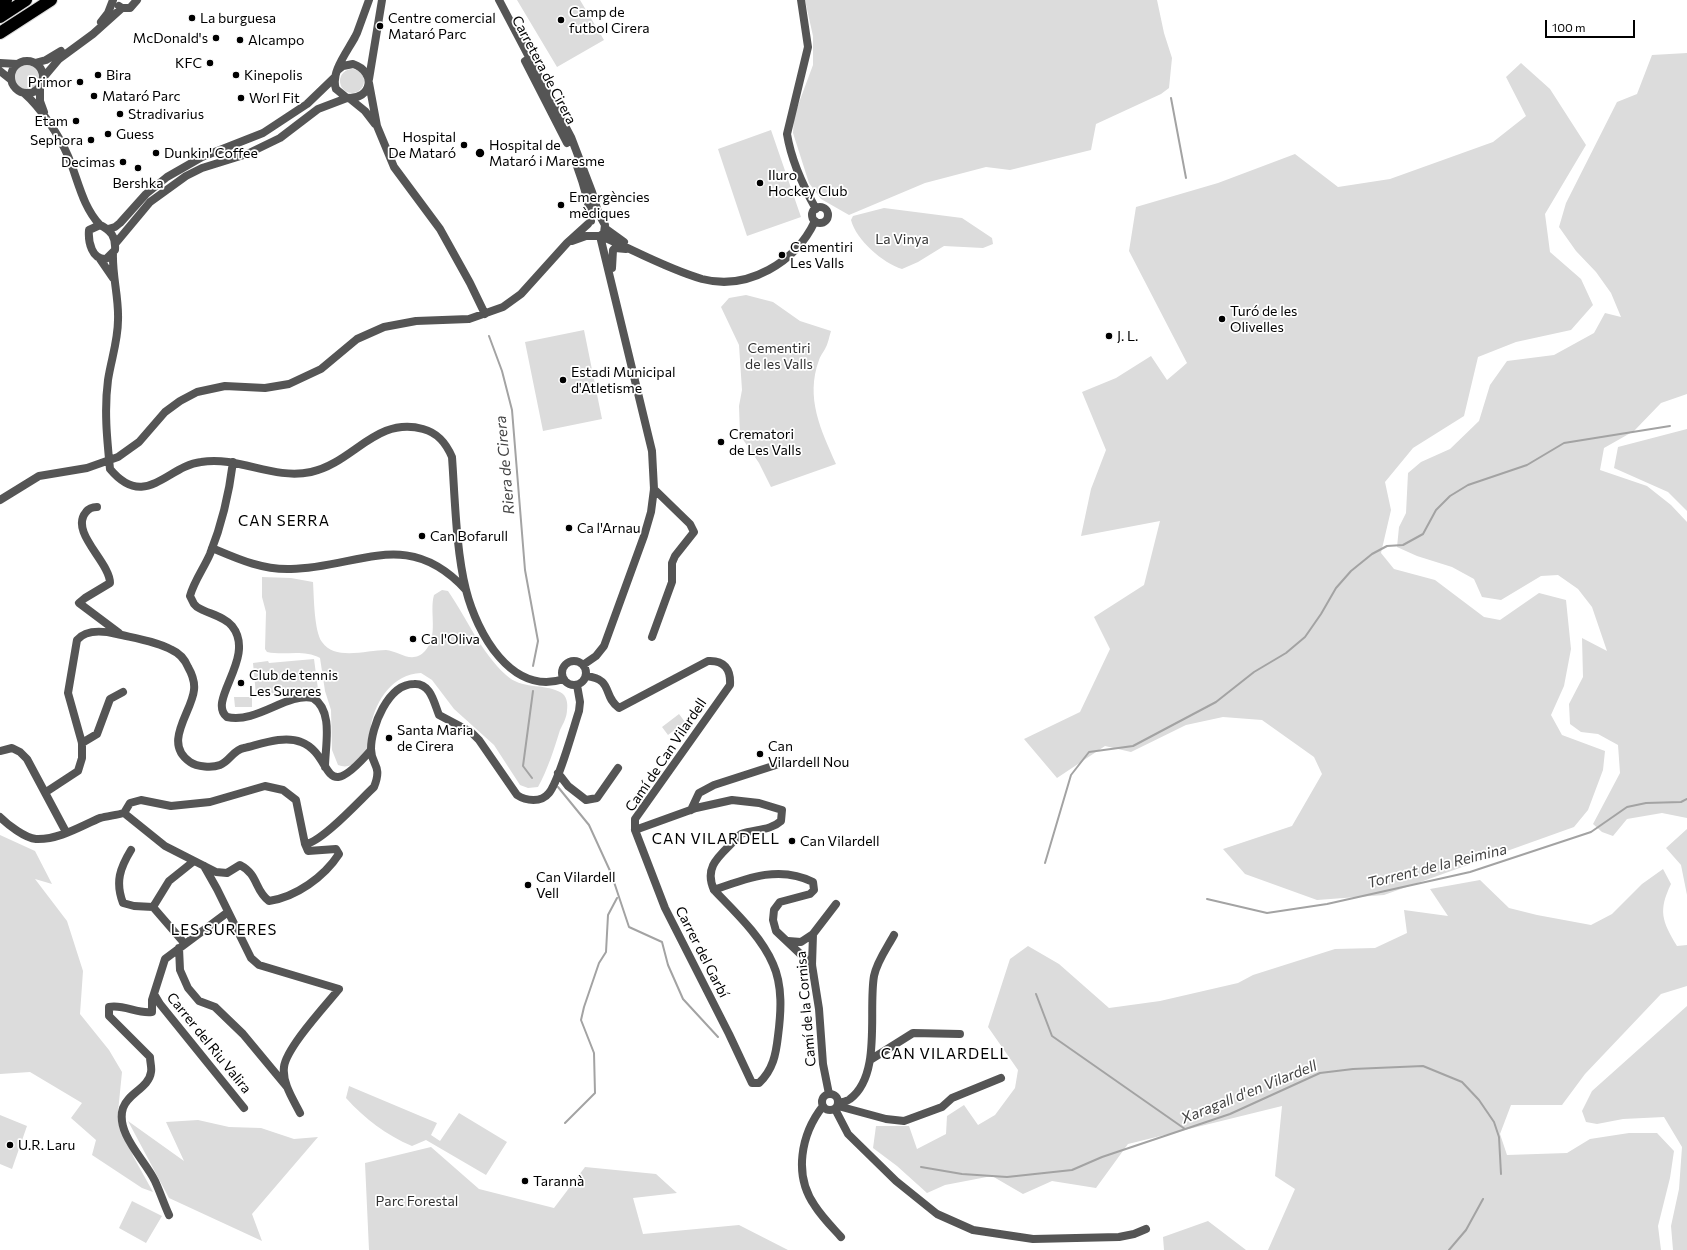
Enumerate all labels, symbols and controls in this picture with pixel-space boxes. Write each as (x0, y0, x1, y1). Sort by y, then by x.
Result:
place label: Camp de futbol Cirera (569, 4, 650, 36)
place label: La burguesa (200, 10, 276, 26)
place label: Centre comercial Mataró Parc (388, 10, 496, 42)
scale bar (1547, 12, 1637, 38)
marker: La burguesa (187, 13, 197, 23)
street label: Carretera de Cirera (508, 13, 580, 127)
marker: Camp de futbol Cirera (556, 15, 566, 25)
text: 100 m (1552, 20, 1586, 34)
marker: Centre comercial Mataró Parc (375, 21, 385, 31)
place label: McDonald's (133, 30, 208, 46)
place label: Alcampo (248, 32, 304, 48)
marker: McDonald's (211, 33, 221, 43)
marker: Alcampo (235, 35, 245, 45)
place label: KFC (175, 55, 202, 71)
marker: KFC (205, 58, 215, 68)
place label: Bira (106, 67, 131, 83)
place label: Kinepolis (244, 67, 303, 83)
marker: Bira (93, 70, 103, 80)
marker: Kinepolis (231, 70, 241, 80)
place label: Primor (28, 74, 72, 90)
marker: Primor (75, 77, 85, 87)
place label: Mataró Parc (102, 88, 180, 104)
place label: Worl Fit (249, 90, 300, 106)
marker: Mataró Parc (89, 91, 99, 101)
marker: Worl Fit (236, 93, 246, 103)
place label: Stradivarius (128, 106, 204, 122)
marker: Stradivarius (115, 109, 125, 119)
place label: Etam (35, 113, 68, 129)
marker: Etam (71, 116, 81, 126)
place label: Guess (116, 126, 154, 142)
marker: Guess (103, 129, 113, 139)
place label: Hospital De Mataró (388, 129, 456, 162)
place label: Sephora (30, 132, 83, 148)
marker: Sephora (86, 135, 96, 145)
place label: Hospital de Mataró i Maresme (489, 137, 605, 170)
marker: Hospital De Mataró (459, 140, 469, 150)
place label: Dunkin' Coffee (164, 145, 258, 161)
marker: Hospital de Mataró i Maresme (474, 147, 486, 159)
marker: Dunkin' Coffee (151, 148, 161, 158)
place label: Decimas (61, 154, 115, 170)
marker: Decimas (118, 157, 128, 167)
marker: Bershka (133, 163, 143, 173)
place label: Iluro Hockey Club (768, 167, 847, 200)
place label: Bershka (112, 175, 164, 191)
marker: Iluro Hockey Club (755, 178, 765, 188)
place label: Emergències mèdiques (569, 189, 650, 222)
marker: Emergències mèdiques (556, 200, 566, 210)
park label: La Vinya (875, 231, 929, 247)
place label: Cementiri Les Valls (790, 239, 853, 272)
marker: Cementiri Les Valls (777, 250, 787, 260)
place label: Turó de les Olivelles (1230, 303, 1297, 336)
marker: Turó de les Olivelles (1217, 314, 1227, 324)
place label: J. L. (1117, 328, 1138, 344)
marker: J. L. (1104, 331, 1114, 341)
park label: Cementiri de les Valls (745, 340, 813, 372)
place label: Estadi Municipal d'Atletisme (571, 364, 676, 396)
marker: Estadi Municipal d'Atletisme (558, 375, 568, 385)
water label: Riera de Cirera (492, 415, 518, 515)
place label: Crematori de Les Valls (729, 426, 801, 458)
marker: Crematori de Les Valls (716, 437, 726, 447)
district label: CAN SERRA (238, 512, 330, 530)
place label: Ca l'Arnau (577, 520, 641, 536)
marker: Ca l'Arnau (564, 523, 574, 533)
place label: Can Bofarull (430, 528, 508, 544)
marker: Can Bofarull (417, 531, 427, 541)
place label: Ca l'Oliva (421, 631, 480, 647)
marker: Ca l'Oliva (408, 634, 418, 644)
place label: Club de tennis Les Sureres (249, 667, 338, 700)
marker: Club de tennis Les Sureres (236, 678, 246, 688)
street label: Camí de Can Vilardell (622, 695, 710, 815)
place label: Santa Maria de Cirera (397, 722, 473, 754)
marker: Santa Maria de Cirera (384, 733, 394, 743)
place label: Can Vilardell Nou (768, 738, 849, 770)
marker: Can Vilardell Nou (755, 749, 765, 759)
district label: CAN VILARDELL (652, 830, 780, 848)
place label: Can Vilardell (800, 833, 880, 849)
marker: Can Vilardell (787, 836, 797, 846)
water label: Torrent de la Reimina (1365, 840, 1509, 892)
place label: Can Vilardell Vell (536, 869, 616, 902)
marker: Can Vilardell Vell (523, 880, 533, 890)
street label: Carrer del Garbí (672, 904, 732, 1000)
district label: LES SURERES (171, 921, 277, 939)
street label: Camí de la Cornisa (793, 951, 819, 1067)
street label: Carrer del Riu Valira (163, 989, 255, 1097)
district label: CAN VILARDELL (881, 1045, 1009, 1063)
water label: Xaragall d'en Vilardell (1178, 1057, 1320, 1127)
place label: U.R. Laru (18, 1137, 75, 1153)
marker: U.R. Laru (5, 1140, 15, 1150)
place label: Tarannà (533, 1173, 584, 1189)
marker: Tarannà (520, 1176, 530, 1186)
park label: Parc Forestal (376, 1193, 458, 1209)

